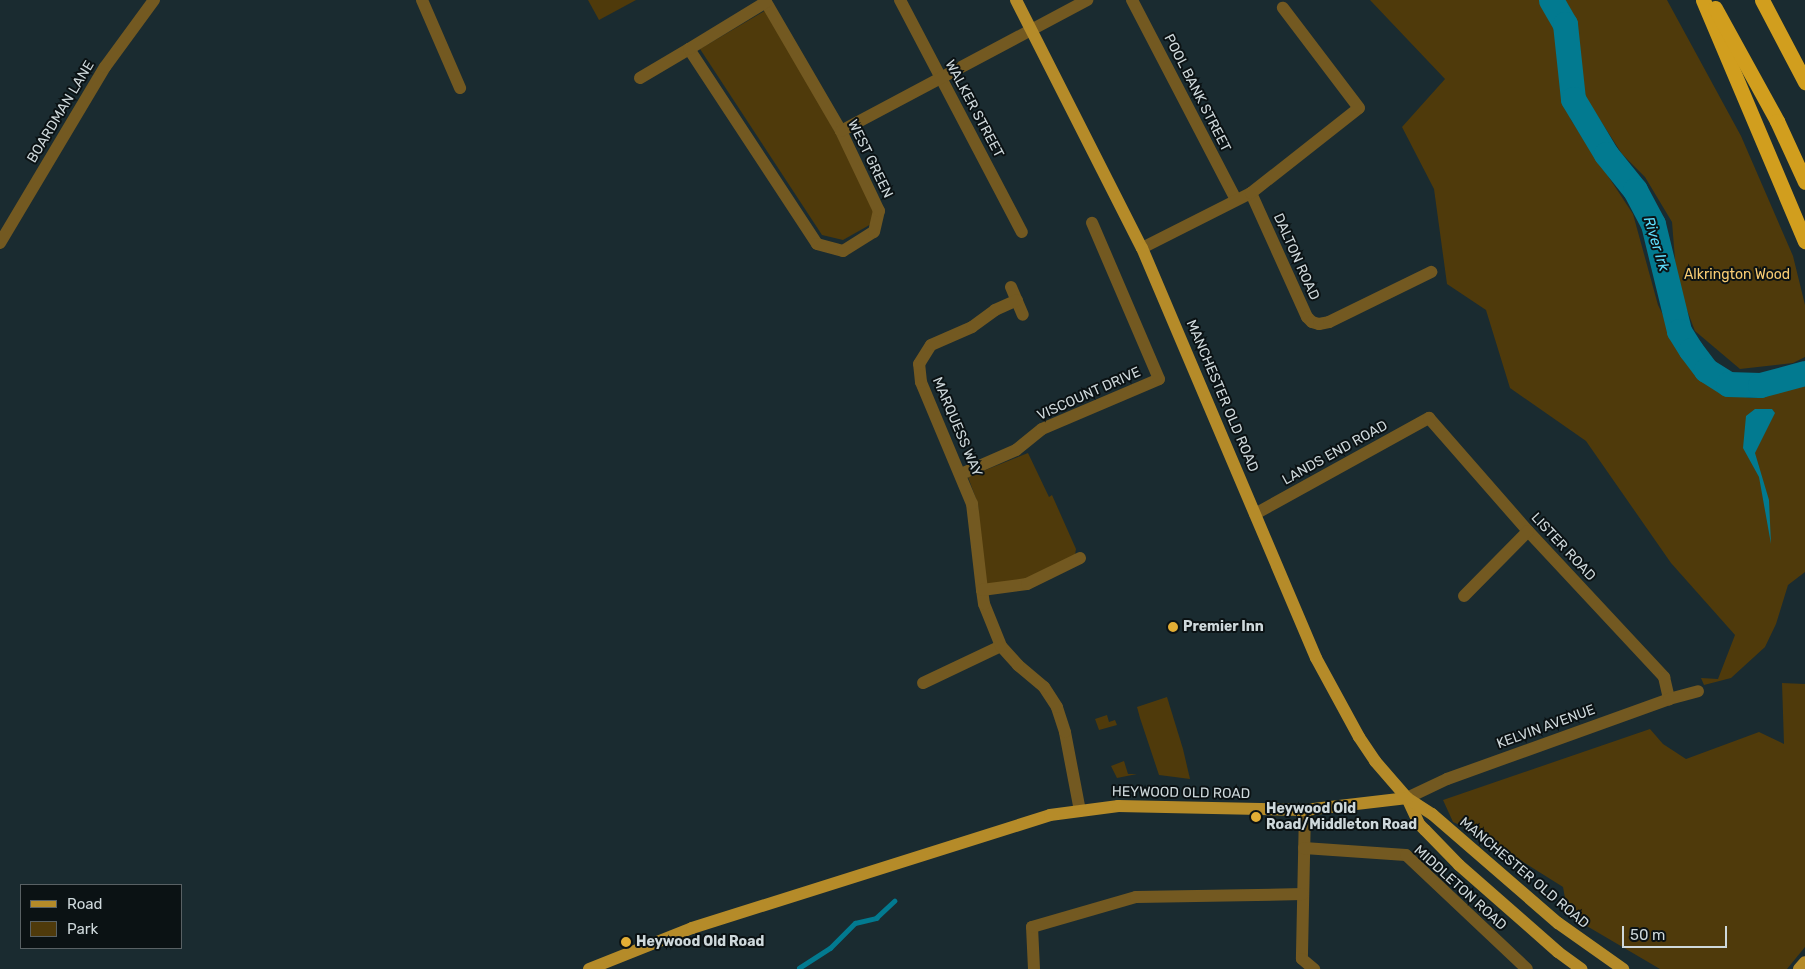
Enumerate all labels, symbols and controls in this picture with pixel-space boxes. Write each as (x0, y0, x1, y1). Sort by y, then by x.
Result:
street label: POOL BANK STREET (1160, 31, 1234, 155)
street label: WALKER STREET (941, 57, 1007, 161)
street label: BOARDMAN LANE (24, 58, 98, 166)
street label: WEST GREEN (844, 117, 896, 201)
street label: DALTON ROAD (1269, 211, 1323, 303)
water label: River Irk (1639, 214, 1673, 274)
park label: Alkrington Wood (1684, 267, 1790, 283)
street label: MANCHESTER OLD ROAD (1182, 317, 1262, 475)
street label: VISCOUNT DRIVE (1034, 364, 1144, 424)
street label: MARQUESS WAY (928, 375, 986, 479)
street label: LANDS END ROAD (1280, 417, 1390, 489)
street label: LISTER ROAD (1527, 509, 1599, 585)
place label: Premier Inn (1183, 619, 1264, 635)
marker: Premier Inn (1167, 621, 1179, 633)
street label: KELVIN AVENUE (1494, 701, 1598, 753)
street label: HEYWOOD OLD ROAD (1112, 783, 1250, 803)
place label: Heywood Old Road/Middleton Road (1266, 801, 1417, 834)
marker: Heywood Old Road/Middleton Road (1250, 811, 1262, 823)
street label: MANCHESTER OLD ROAD (1456, 814, 1592, 932)
street label: MIDDLETON ROAD (1410, 842, 1510, 934)
legend (20, 884, 182, 949)
text: Road (67, 895, 103, 913)
scale bar (1625, 916, 1730, 948)
text: Park (67, 920, 98, 938)
text: 50 m (1630, 926, 1665, 944)
place label: Heywood Old Road (636, 934, 764, 950)
marker: Heywood Old Road (620, 936, 632, 948)

